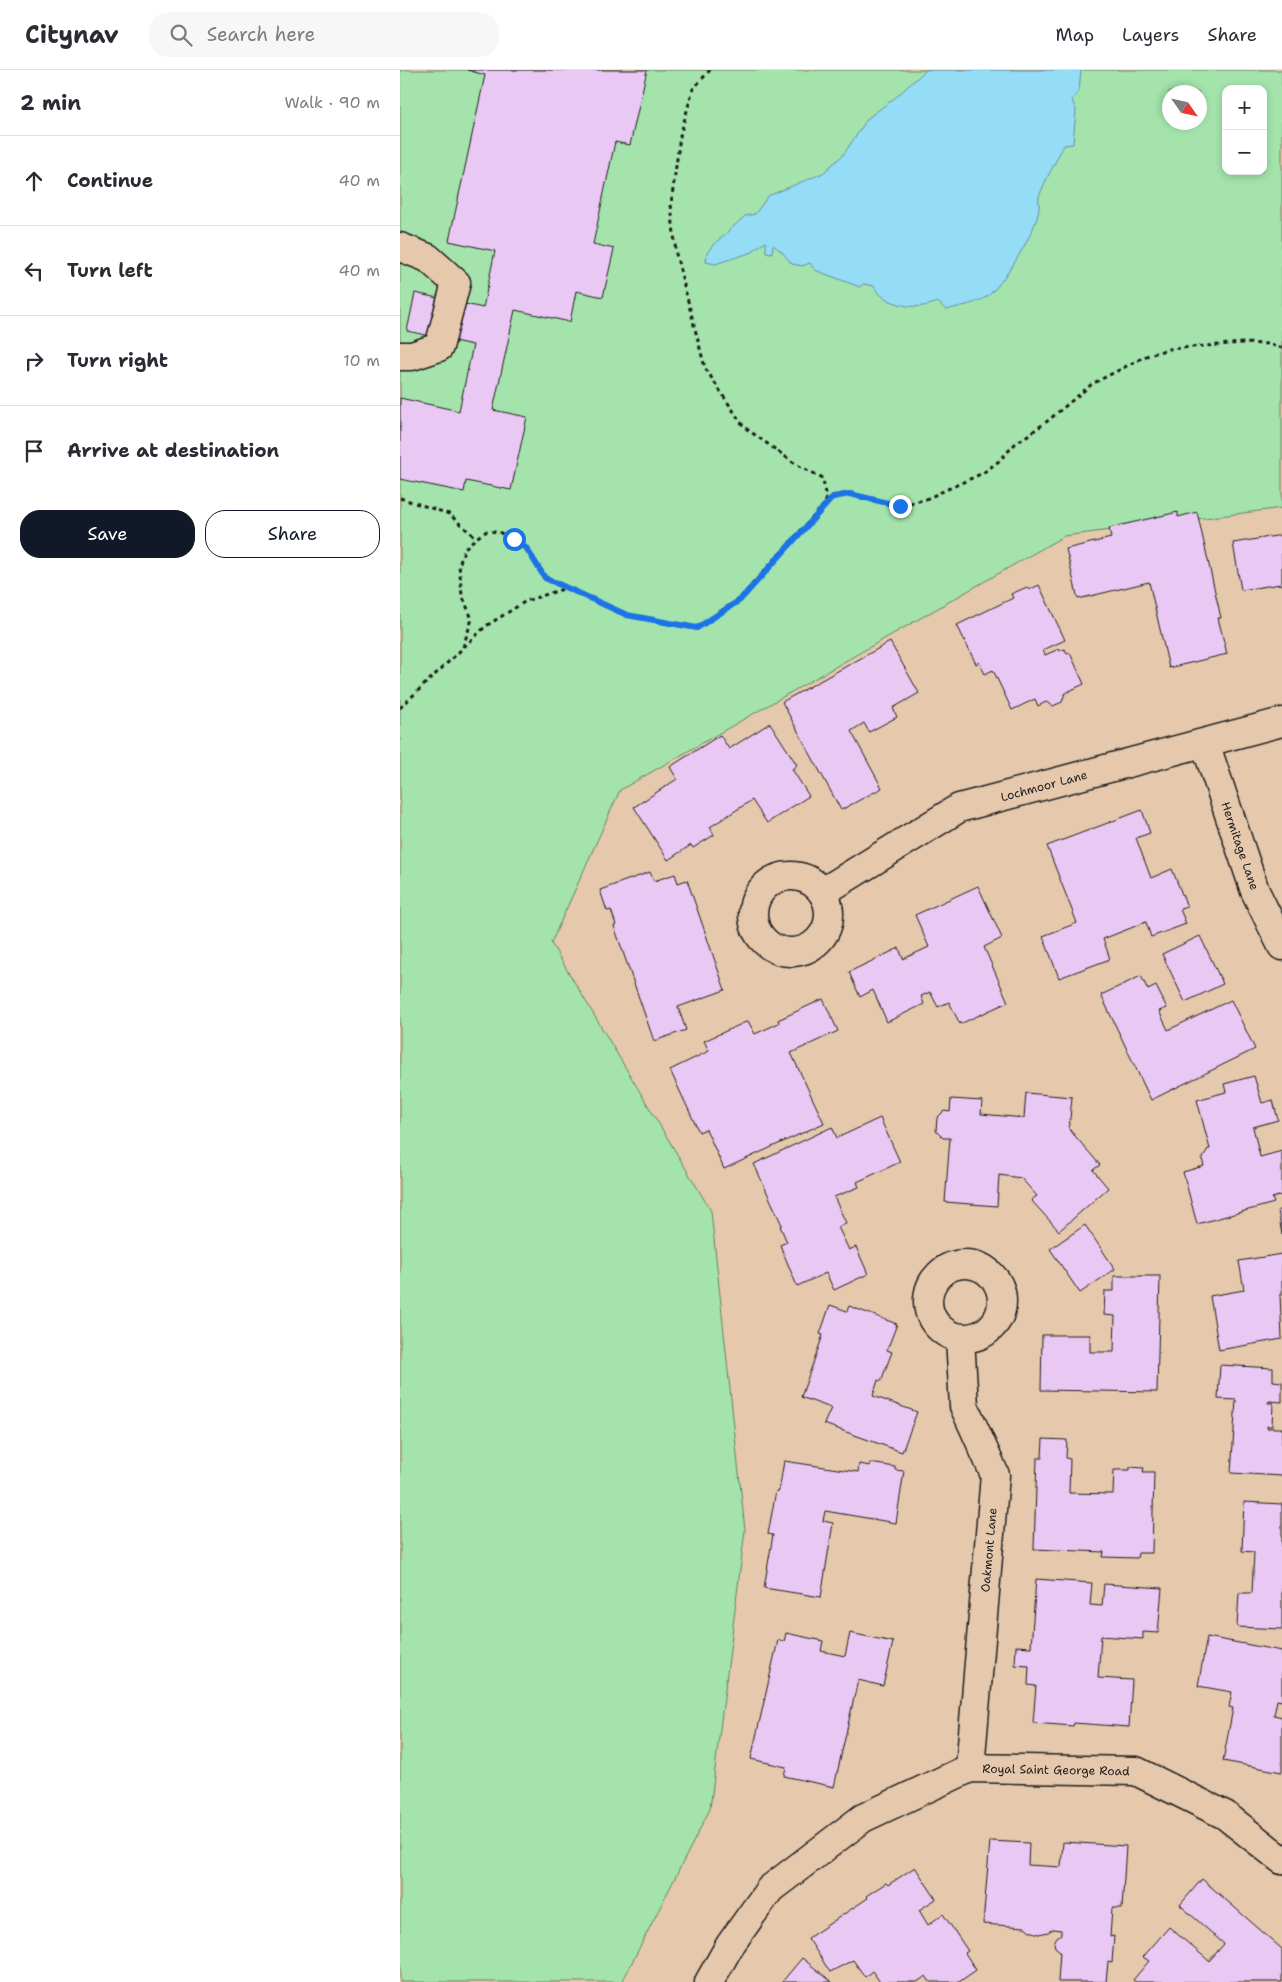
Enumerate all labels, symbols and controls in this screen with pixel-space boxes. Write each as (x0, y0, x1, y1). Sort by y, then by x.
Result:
search box (149, 12, 499, 57)
text: Citynav (25, 19, 119, 51)
icon: search (167, 21, 195, 49)
text: Search here (207, 22, 315, 47)
text: Map (1056, 23, 1094, 47)
text: Layers (1122, 23, 1179, 47)
text: Share (1207, 23, 1257, 47)
north arrow (1162, 85, 1207, 130)
map controls (1222, 85, 1267, 175)
button: + (1222, 85, 1267, 130)
text: 2 min (20, 89, 81, 117)
text: Walk · 90 m (285, 92, 380, 113)
button: − (1222, 130, 1267, 175)
icon: ahead (20, 167, 48, 195)
text: Continue (67, 168, 153, 193)
text: 40 m (338, 170, 380, 191)
icon: left (20, 257, 48, 285)
text: Turn left (67, 258, 153, 283)
text: 40 m (338, 260, 380, 281)
icon: right (20, 347, 48, 375)
text: Turn right (67, 348, 168, 373)
text: 10 m (343, 350, 380, 371)
icon: arrive (20, 437, 48, 465)
text: Arrive at destination (67, 438, 279, 463)
route end (889, 495, 912, 518)
button: Save (20, 510, 195, 558)
button: Share (205, 510, 380, 558)
route start (503, 528, 526, 551)
street label: Lochmoor Lane (999, 767, 1089, 805)
street label: Hermitage Lane (1217, 800, 1263, 893)
street label: Oakmont Lane (977, 1507, 1001, 1593)
street label: Royal Saint George Road (982, 1761, 1130, 1779)

